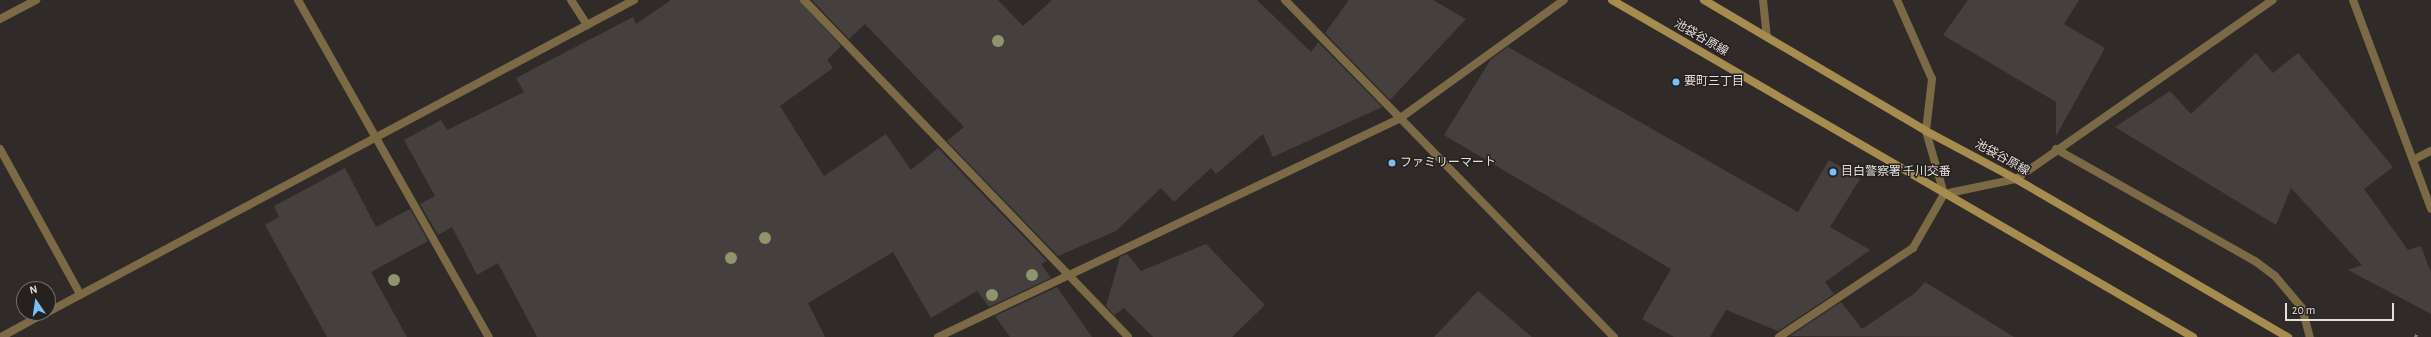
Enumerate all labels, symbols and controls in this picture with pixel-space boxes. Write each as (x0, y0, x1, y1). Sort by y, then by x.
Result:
street label: 池袋谷原線 (1671, 17, 1731, 59)
place label: 要町三丁目 (1684, 75, 1744, 89)
marker: 要町三丁目 (1671, 77, 1681, 87)
street label: 池袋谷原線 (1972, 137, 2032, 179)
place label: ファミリーマート (1400, 156, 1496, 170)
marker: ファミリーマート (1387, 158, 1397, 168)
place label: 目白警察署 千川交番 (1841, 165, 1951, 179)
marker: 目白警察署 千川交番 (1828, 167, 1838, 177)
north arrow (16, 281, 56, 321)
text: N (28, 284, 38, 296)
scale bar (2287, 295, 2396, 321)
text: 20 m (2292, 304, 2315, 316)

